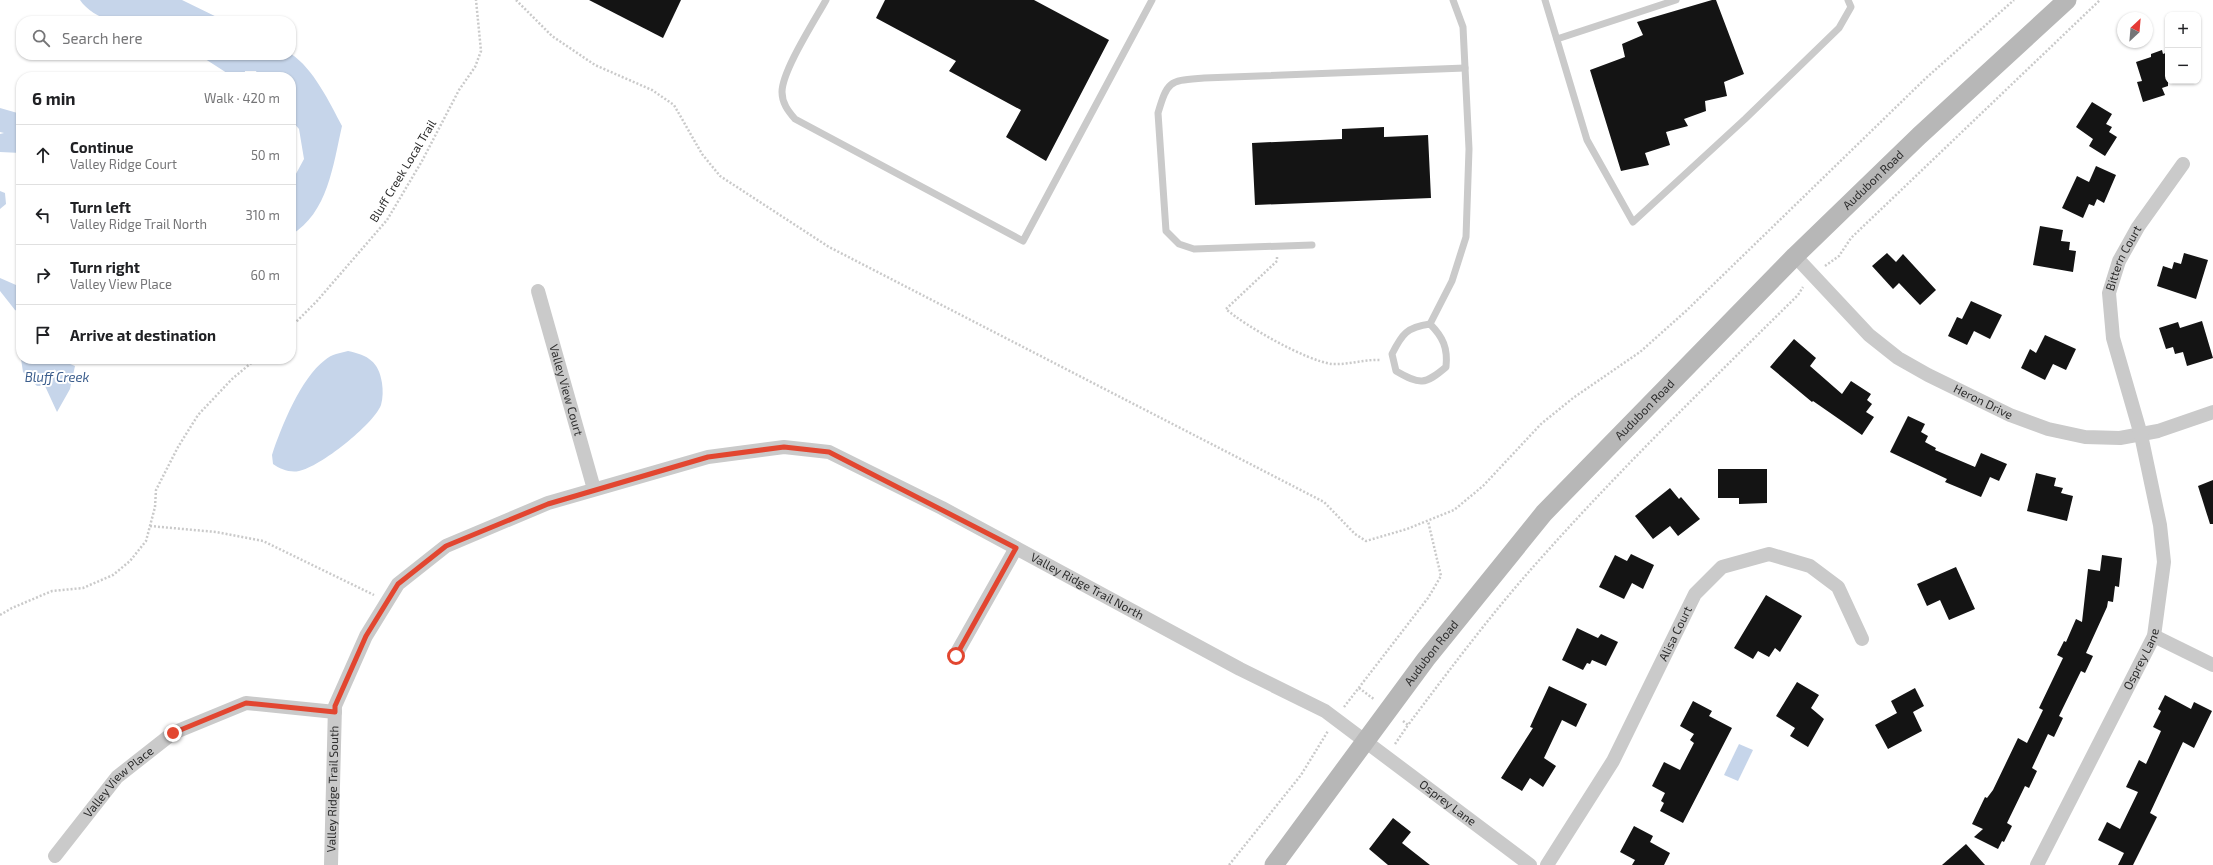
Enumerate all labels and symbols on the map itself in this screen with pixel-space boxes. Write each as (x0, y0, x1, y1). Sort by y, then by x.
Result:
north arrow (2117, 12, 2153, 48)
street label: Bluff Creek Local Trail (366, 116, 438, 224)
street label: Audubon Road (1839, 147, 1906, 212)
street label: Bittern Court (2102, 222, 2144, 292)
street label: Valley View Court (547, 342, 587, 438)
water label: Bluff Creek (25, 369, 89, 385)
street label: Audubon Road (1611, 376, 1677, 442)
street label: Heron Drive (1952, 381, 2015, 421)
street label: Valley Ridge Trail North (1029, 549, 1147, 622)
street label: Alisa Court (1655, 603, 1694, 663)
street label: Audubon Road (1401, 617, 1461, 688)
street label: Osprey Lane (2120, 628, 2161, 692)
route start (947, 647, 965, 665)
route end (164, 724, 182, 742)
street label: Valley Ridge Trail South (323, 725, 341, 853)
street label: Valley View Place (80, 743, 156, 820)
street label: Osprey Lane (1417, 777, 1479, 828)

